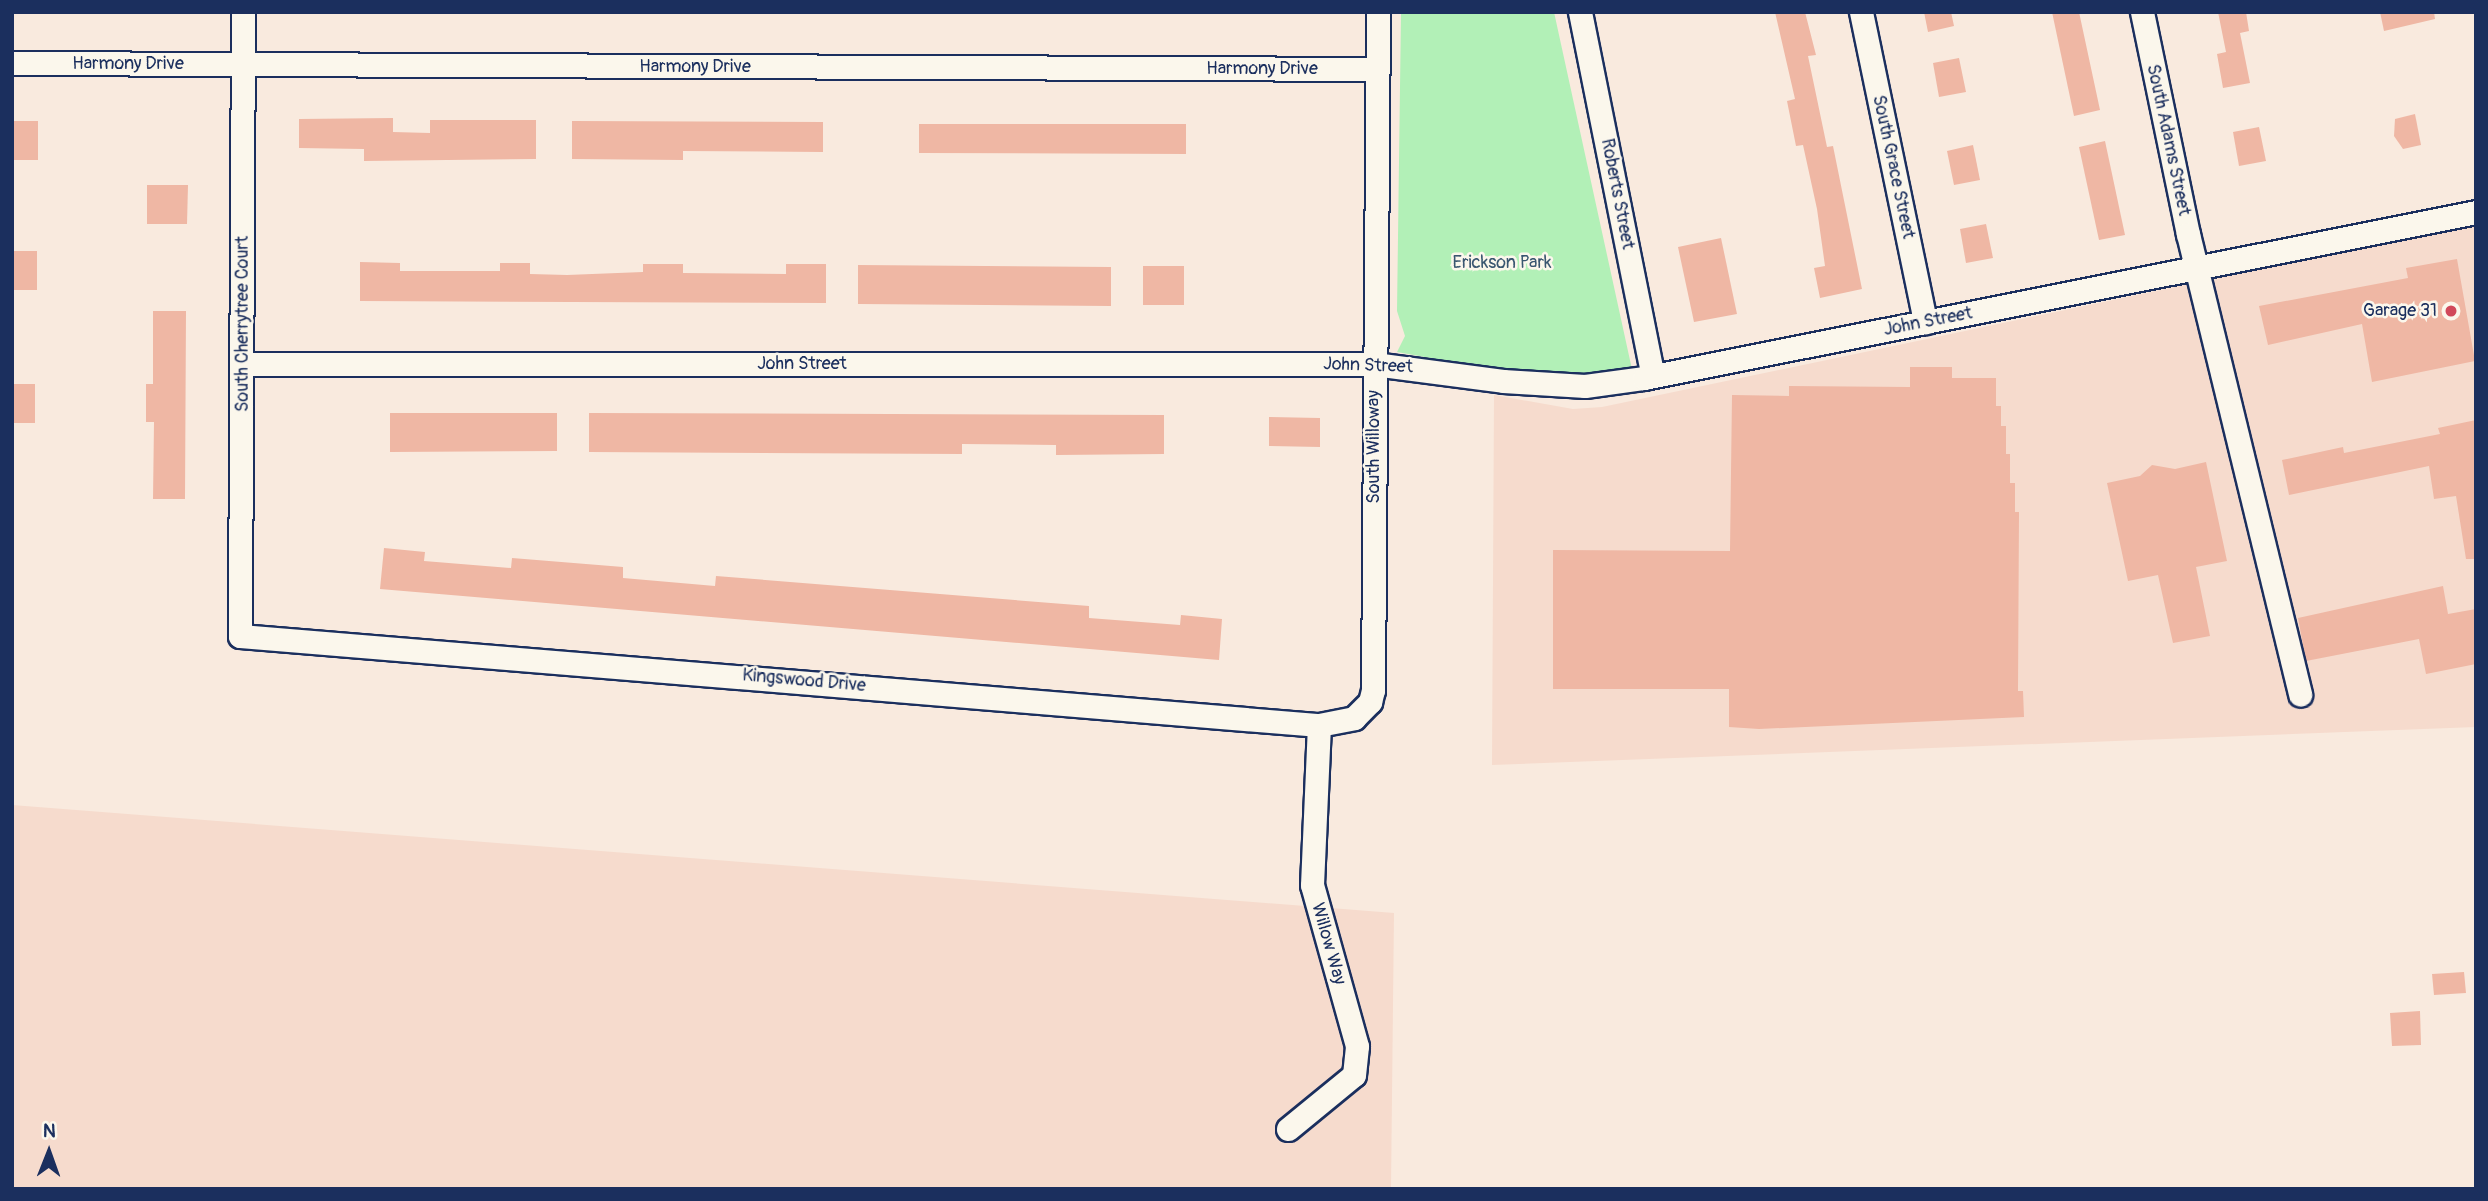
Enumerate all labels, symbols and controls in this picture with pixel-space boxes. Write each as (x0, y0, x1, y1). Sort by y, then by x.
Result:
street label: Harmony Drive (72, 53, 184, 75)
street label: Harmony Drive (639, 56, 751, 78)
street label: Harmony Drive (1206, 58, 1318, 80)
street label: South Adams Street (2141, 62, 2195, 218)
street label: South Grace Street (1867, 93, 1919, 241)
street label: Roberts Street (1596, 137, 1638, 251)
street label: South Cherrytree Court (232, 236, 254, 412)
park label: Erickson Park (1453, 252, 1551, 274)
place label: Garage 31 (2363, 300, 2437, 322)
street label: John Street (1882, 303, 1974, 341)
marker: Garage 31 (2443, 303, 2459, 319)
street label: John Street (757, 353, 847, 375)
street label: John Street (1323, 354, 1413, 378)
street label: South Willoway (1363, 390, 1385, 504)
street label: Kingswood Drive (741, 665, 867, 697)
street label: Willow Way (1306, 901, 1350, 987)
north arrow (14, 1117, 84, 1187)
text: N (43, 1119, 56, 1143)

